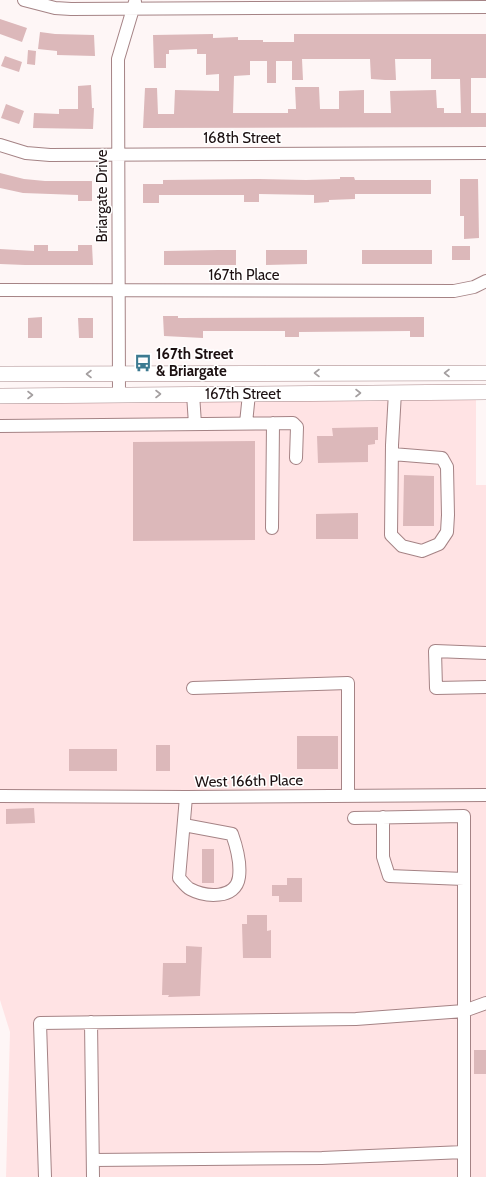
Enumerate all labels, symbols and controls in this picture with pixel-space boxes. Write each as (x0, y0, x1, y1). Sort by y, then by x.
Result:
street label: 168th Street (203, 129, 281, 147)
street label: Briargate Drive (93, 149, 111, 242)
street label: 167th Place (208, 266, 280, 284)
place label: 167th Street & Briargate (156, 345, 234, 380)
bus stop icon: 167th Street & Briargate (133, 353, 153, 373)
one-way arrow (314, 369, 320, 377)
one-way arrow (444, 369, 450, 377)
one-way arrow (86, 370, 92, 378)
street label: 167th Street (205, 385, 281, 403)
one-way arrow (355, 389, 361, 397)
one-way arrow (155, 390, 161, 398)
one-way arrow (27, 391, 33, 399)
street label: West 166th Place (195, 771, 303, 791)

